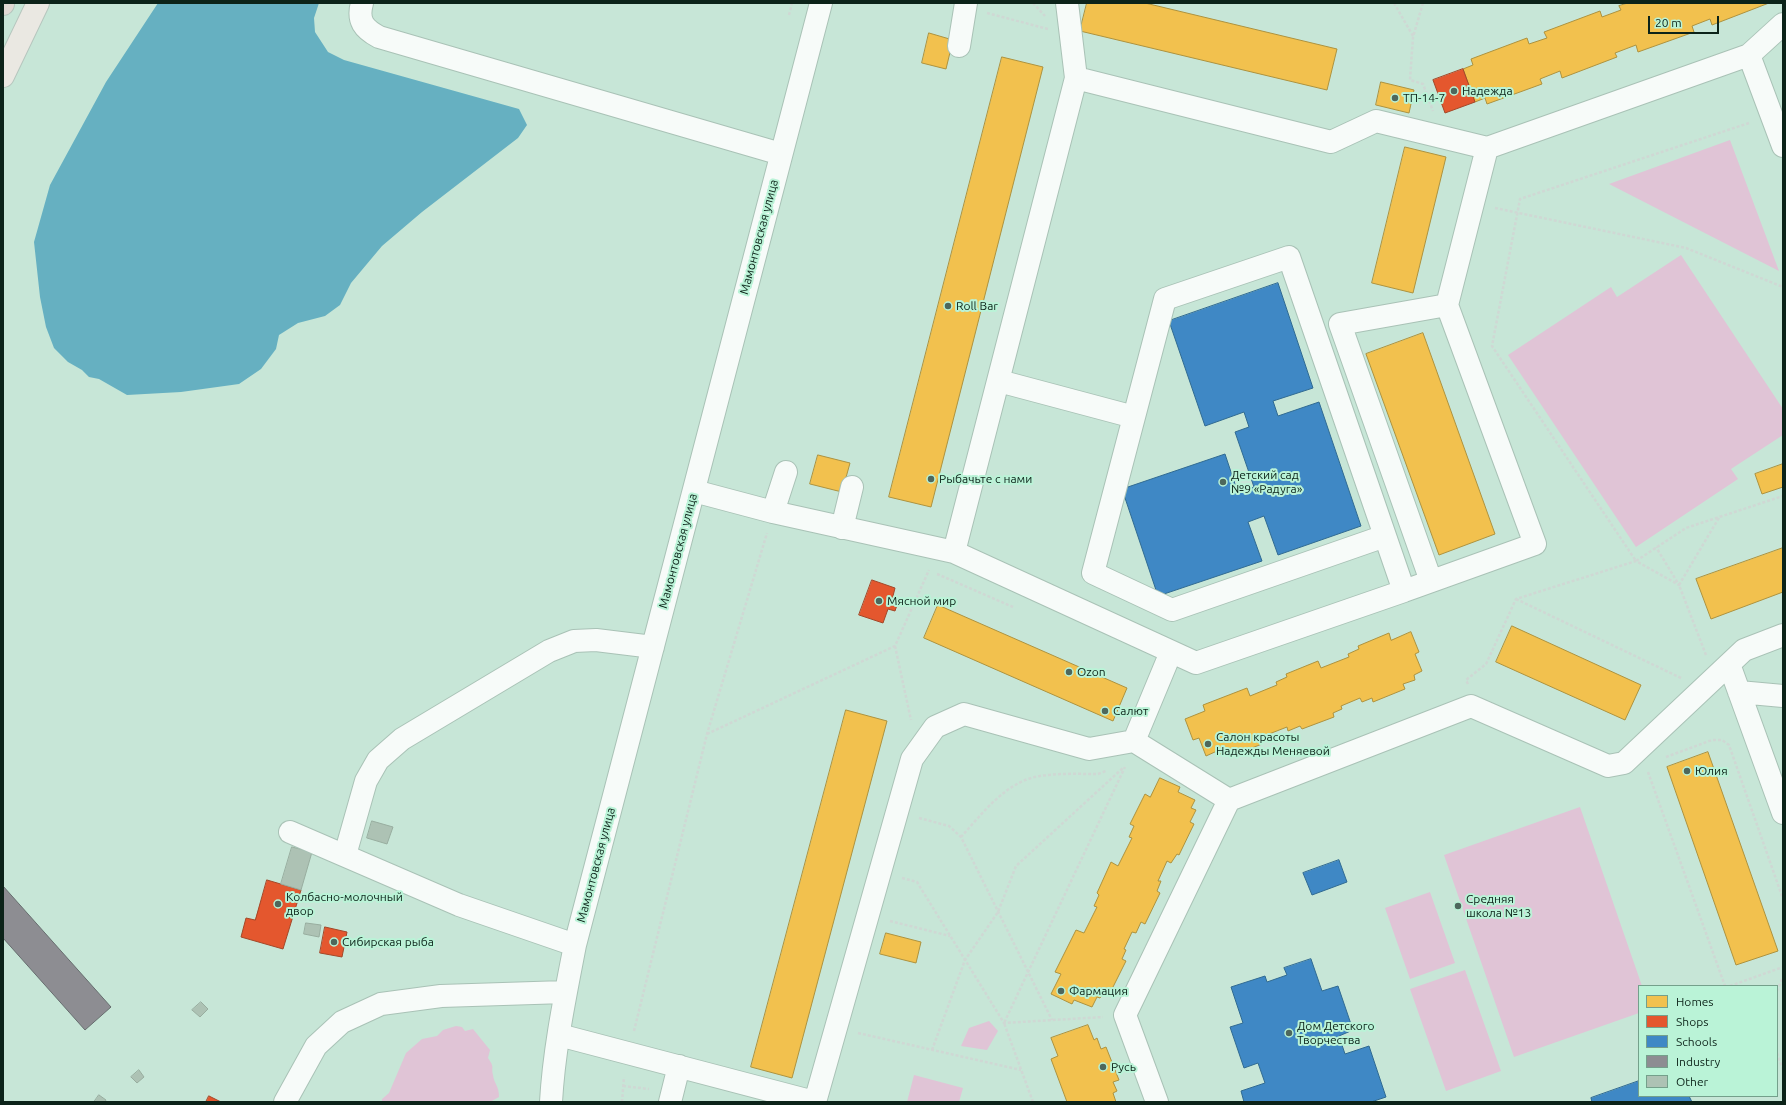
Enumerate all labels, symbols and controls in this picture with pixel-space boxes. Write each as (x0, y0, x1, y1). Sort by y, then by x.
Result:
scale bar (1650, 8, 1721, 34)
text: 20 m (1655, 16, 1682, 29)
place label: Надежда (1462, 84, 1513, 98)
marker: Надежда (1449, 86, 1459, 96)
place label: ТП-14-7 (1403, 91, 1445, 105)
marker: ТП-14-7 (1390, 93, 1400, 103)
street label: Мамонтовская улица (737, 178, 781, 296)
place label: Roll Bar (956, 299, 998, 313)
marker: Roll Bar (943, 301, 953, 311)
place label: Детский сад №9 «Радуга» (1231, 468, 1302, 496)
place label: Рыбачьте с нами (939, 472, 1032, 486)
marker: Рыбачьте с нами (926, 474, 936, 484)
marker: Детский сад №9 «Радуга» (1218, 477, 1228, 487)
street label: Мамонтовская улица (656, 492, 700, 610)
place label: Мясной мир (887, 594, 956, 608)
marker: Мясной мир (874, 596, 884, 606)
place label: Ozon (1077, 665, 1106, 679)
marker: Ozon (1064, 667, 1074, 677)
place label: Салют (1113, 704, 1148, 718)
marker: Салют (1100, 706, 1110, 716)
place label: Салон красоты Надежды Меняевой (1216, 730, 1330, 758)
marker: Салон красоты Надежды Меняевой (1203, 739, 1213, 749)
place label: Юлия (1695, 764, 1728, 778)
marker: Юлия (1682, 766, 1692, 776)
street label: Мамонтовская улица (574, 806, 618, 924)
place label: Колбасно-молочный двор (286, 890, 403, 918)
place label: Средняя школа №13 (1466, 892, 1531, 920)
marker: Колбасно-молочный двор (273, 899, 283, 909)
marker: Средняя школа №13 (1453, 901, 1463, 911)
place label: Сибирская рыба (342, 935, 434, 949)
marker: Сибирская рыба (329, 937, 339, 947)
place label: Фармация (1069, 984, 1128, 998)
legend (1638, 985, 1778, 1097)
marker: Фармация (1056, 986, 1066, 996)
text: Homes (1676, 995, 1714, 1008)
text: Shops (1676, 1015, 1708, 1028)
place label: Дом Детского Творчества (1297, 1019, 1375, 1047)
marker: Дом Детского Творчества (1284, 1028, 1294, 1038)
text: Schools (1676, 1035, 1717, 1048)
text: Industry (1676, 1055, 1720, 1068)
place label: Русь (1111, 1060, 1136, 1074)
marker: Русь (1098, 1062, 1108, 1072)
text: Other (1676, 1075, 1708, 1088)

